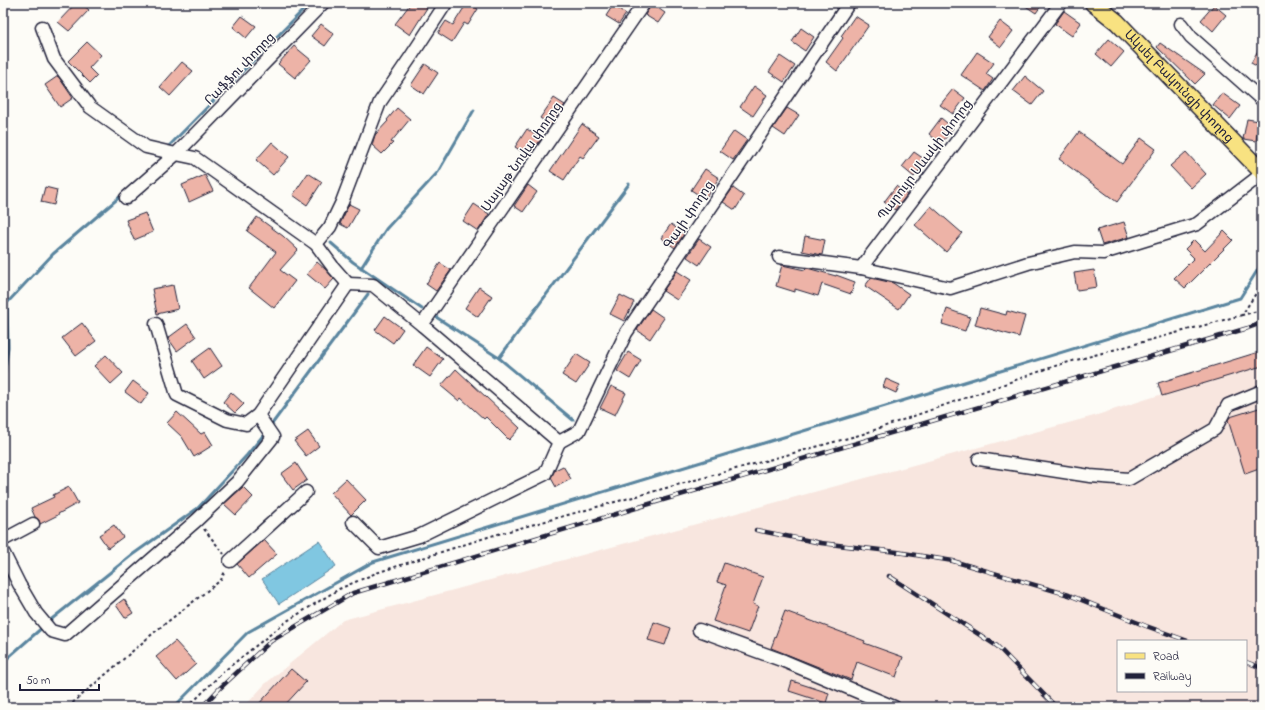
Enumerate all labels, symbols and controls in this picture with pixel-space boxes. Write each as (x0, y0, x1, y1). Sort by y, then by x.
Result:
street label: Ակսել Բակունցի փողոց (1120, 25, 1238, 147)
street label: Րաֆֆու փողոց (200, 28, 280, 110)
street label: Պարույր Սևակի փողոց (873, 95, 977, 225)
street label: Սայաթ Նովա փողոց (477, 98, 567, 216)
street label: Գայի փողոց (659, 177, 719, 253)
legend (1117, 640, 1247, 692)
text: Road (1153, 648, 1179, 666)
scale bar (20, 666, 99, 692)
text: Railway (1153, 668, 1192, 687)
text: 50 m (26, 672, 50, 690)

